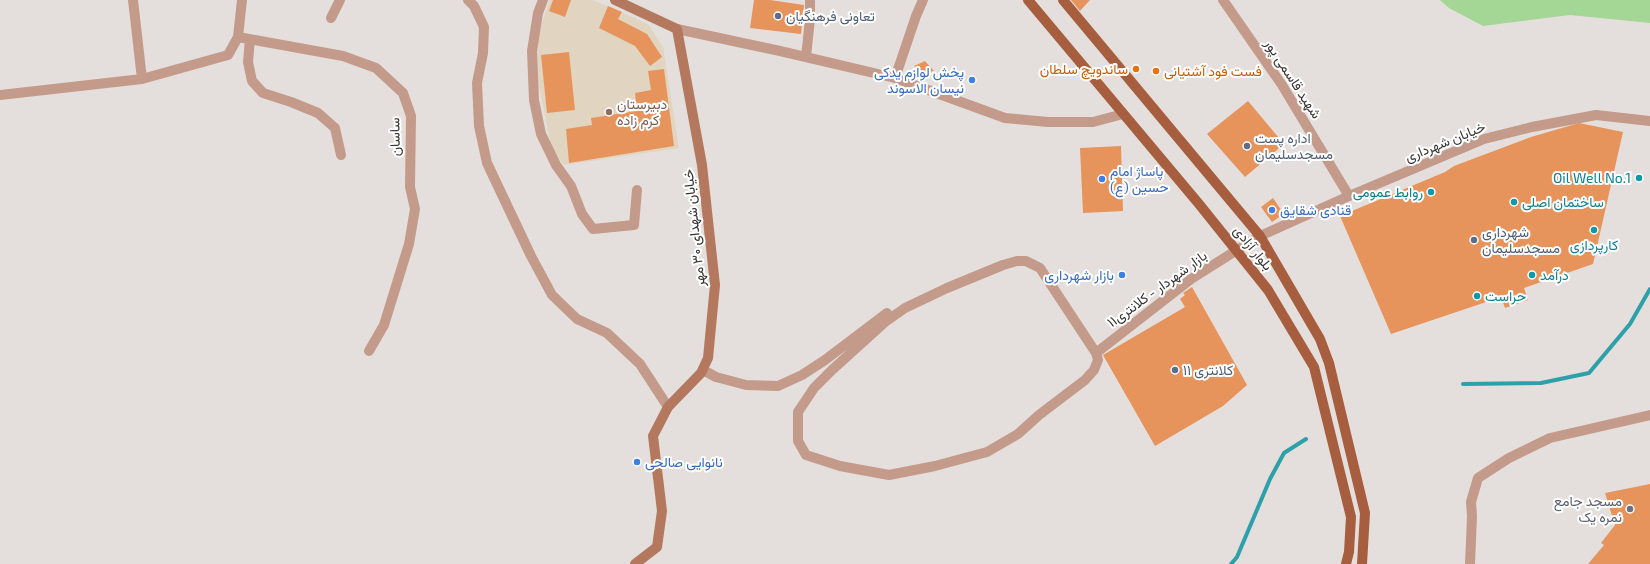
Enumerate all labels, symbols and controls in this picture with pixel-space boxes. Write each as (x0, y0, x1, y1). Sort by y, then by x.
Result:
place label: تعاونی فرهنگیان (786, 8, 875, 24)
marker: تعاونی فرهنگیان (773, 11, 783, 21)
street label: شهید قاسمی پور (1261, 36, 1325, 122)
place label: ساندویچ سلطان (1040, 61, 1128, 77)
place label: فست فود آشتیانی (1164, 63, 1262, 79)
place label: پخش لوازم یدکی نیسان الاسوند (874, 64, 964, 96)
marker: ساندویچ سلطان (1131, 64, 1141, 74)
marker: فست فود آشتیانی (1151, 66, 1161, 76)
marker: پخش لوازم یدکی نیسان الاسوند (967, 75, 977, 85)
place label: دبیرستان کرم زاده (617, 96, 667, 128)
marker: دبیرستان کرم زاده (604, 107, 614, 117)
street label: ساسان (386, 117, 404, 157)
street label: خیابان شهرداری (1402, 118, 1488, 166)
place label: اداره پست مسجدسلیمان (1255, 130, 1333, 162)
marker: اداره پست مسجدسلیمان (1242, 141, 1252, 151)
place label: پاساژ امام حسین (ع) (1110, 163, 1169, 196)
street label: خیابان شهدای ۳۰ مهر (679, 168, 709, 288)
place label: Oil Well No.1 (1553, 170, 1631, 186)
marker: Oil Well No.1 (1634, 173, 1644, 183)
marker: پاساژ امام حسین (ع) (1097, 174, 1107, 184)
place label: روابط عمومی (1353, 184, 1423, 200)
marker: روابط عمومی (1426, 187, 1436, 197)
place label: ساختمان اصلی (1522, 194, 1604, 210)
marker: ساختمان اصلی (1509, 197, 1519, 207)
place label: قنادی شقایق (1280, 202, 1351, 218)
marker: قنادی شقایق (1267, 205, 1277, 215)
street label: بلوار آزادی (1230, 222, 1276, 274)
place label: شهرداری مسجدسلیمان (1482, 224, 1560, 256)
marker: کارپردازی (1589, 225, 1599, 235)
marker: شهرداری مسجدسلیمان (1469, 235, 1479, 245)
place label: کارپردازی (1570, 237, 1618, 253)
street label: بازار شهردار - کلانتری۱۱ (1104, 247, 1210, 331)
place label: بازار شهرداری (1044, 267, 1114, 283)
place label: درآمد (1540, 267, 1569, 283)
marker: بازار شهرداری (1117, 270, 1127, 280)
marker: درآمد (1527, 270, 1537, 280)
place label: حراست (1485, 288, 1526, 304)
marker: حراست (1472, 291, 1482, 301)
place label: کلانتری ۱۱ (1183, 362, 1233, 378)
marker: کلانتری ۱۱ (1170, 365, 1180, 375)
place label: نانوایی صالحی (645, 454, 723, 470)
marker: نانوایی صالحی (632, 457, 642, 467)
place label: مسجد جامع نمره یک (1554, 493, 1622, 526)
marker: مسجد جامع نمره یک (1625, 504, 1635, 514)

